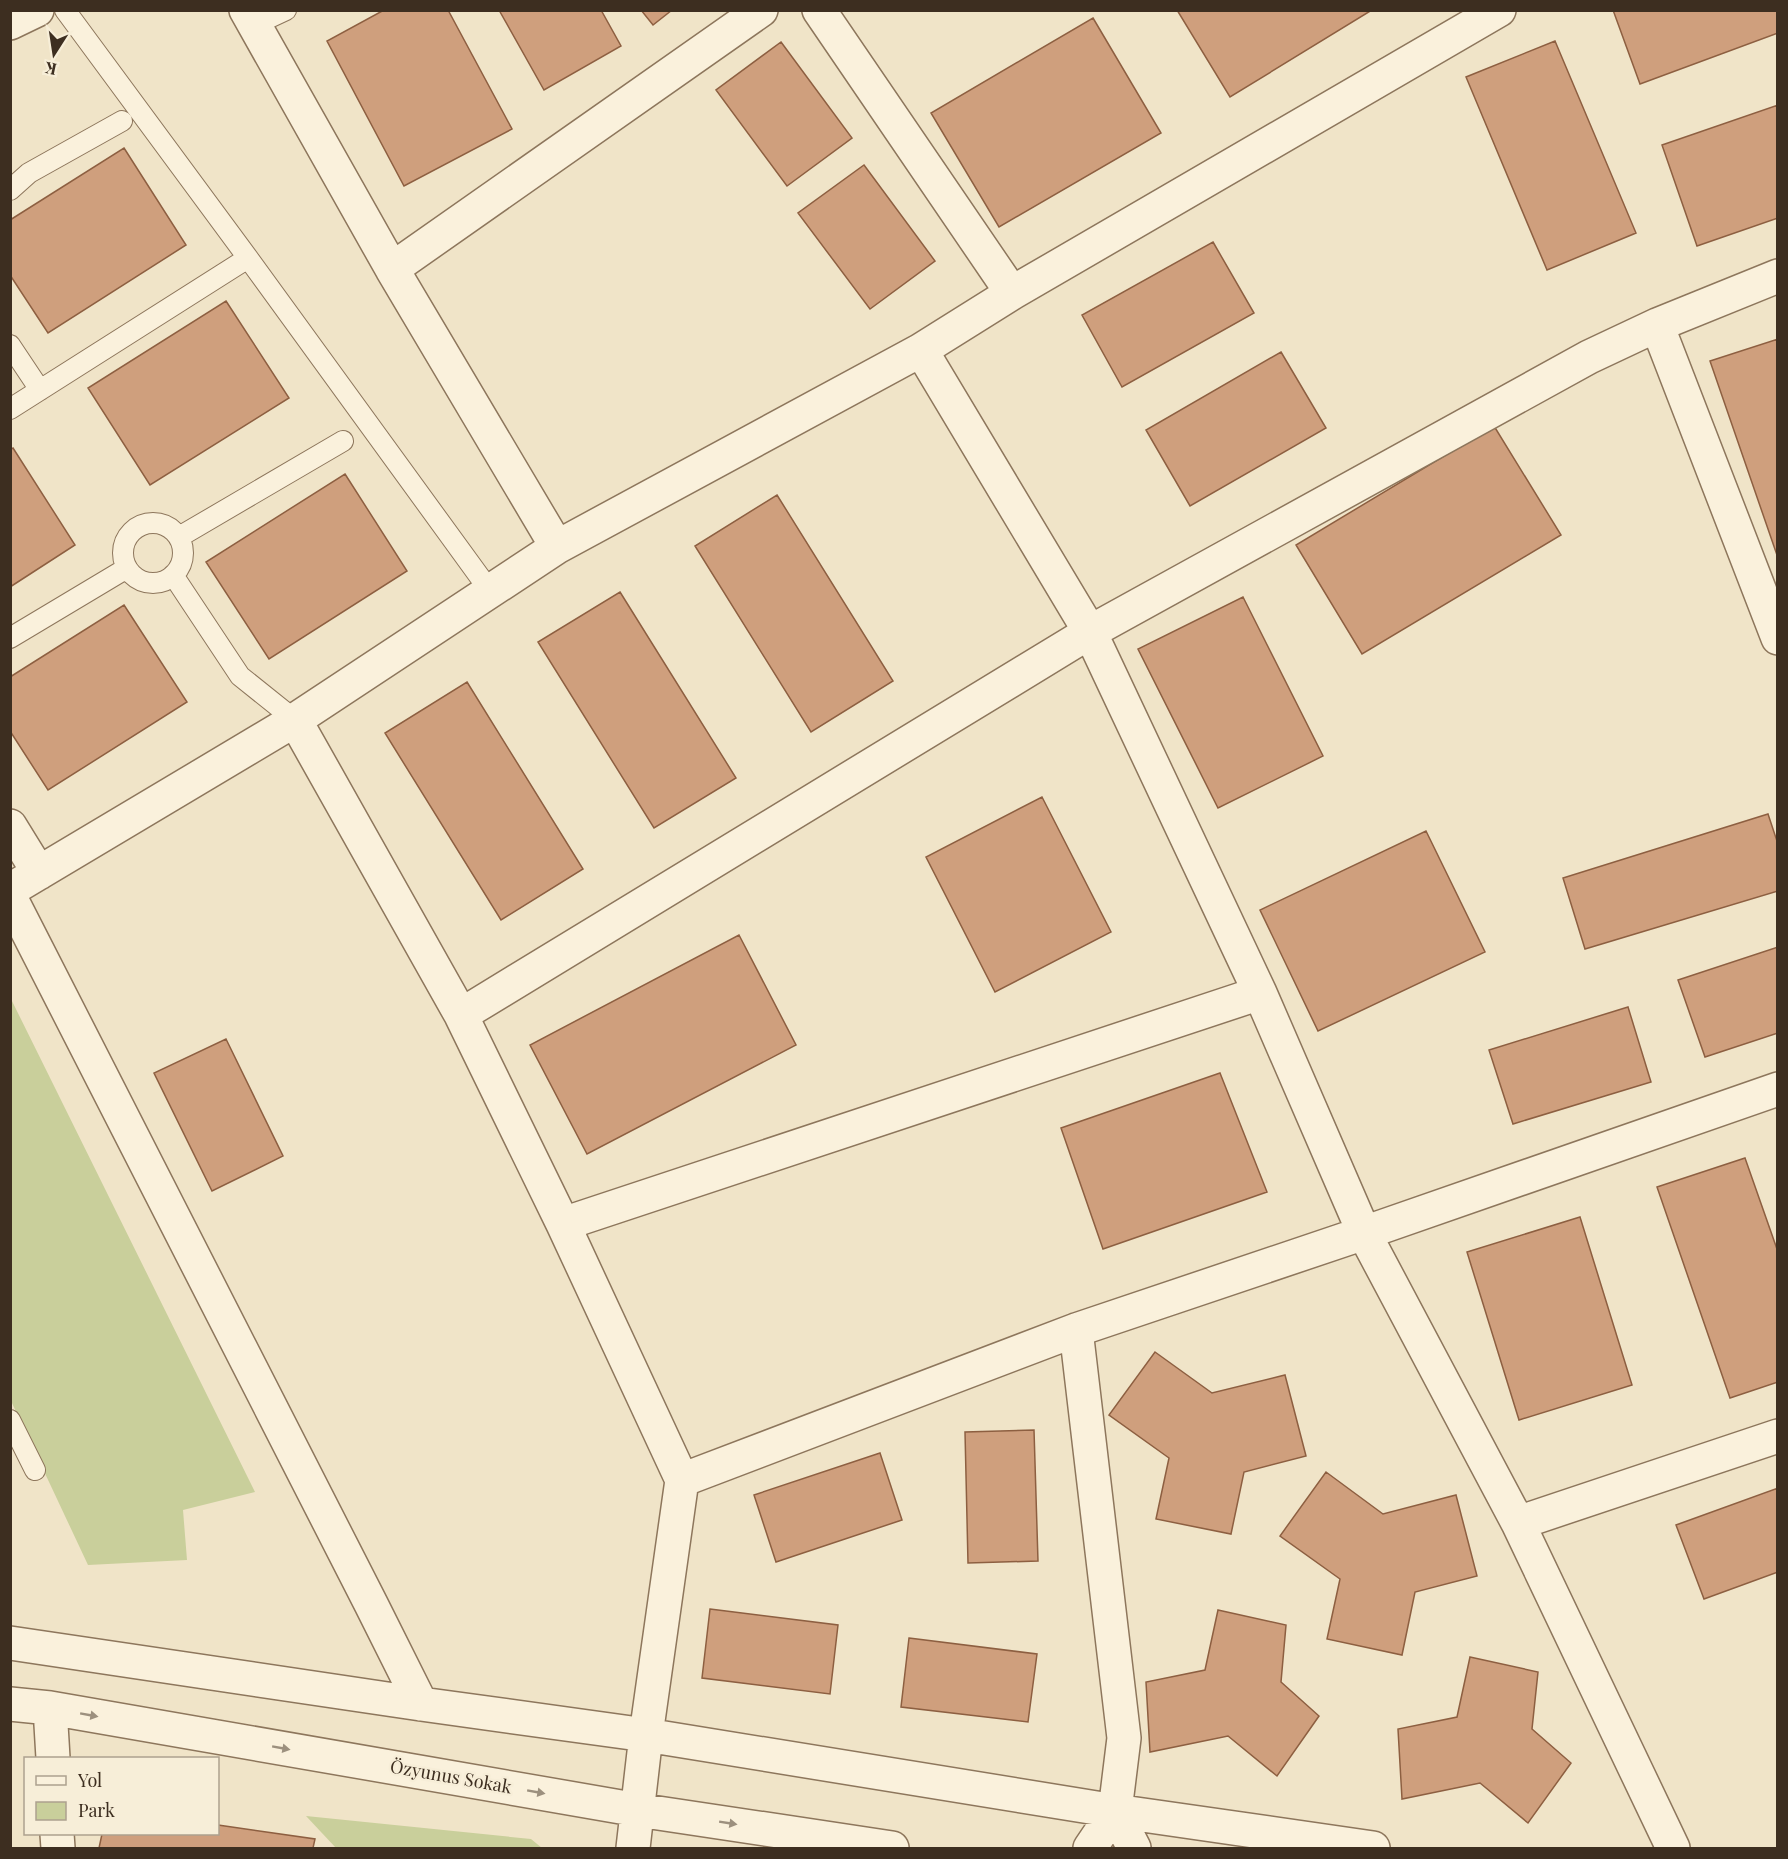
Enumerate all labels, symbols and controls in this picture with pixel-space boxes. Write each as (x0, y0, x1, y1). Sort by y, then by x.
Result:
north arrow (24, 24, 84, 84)
text: K (42, 58, 59, 81)
one-way arrow (80, 1711, 99, 1720)
one-way arrow (272, 1744, 291, 1753)
street label: Özyunus Sokak (388, 1754, 514, 1799)
legend (24, 1757, 219, 1835)
text: Yol (77, 1768, 102, 1792)
one-way arrow (526, 1787, 545, 1796)
text: Park (78, 1798, 115, 1822)
one-way arrow (719, 1819, 738, 1828)

